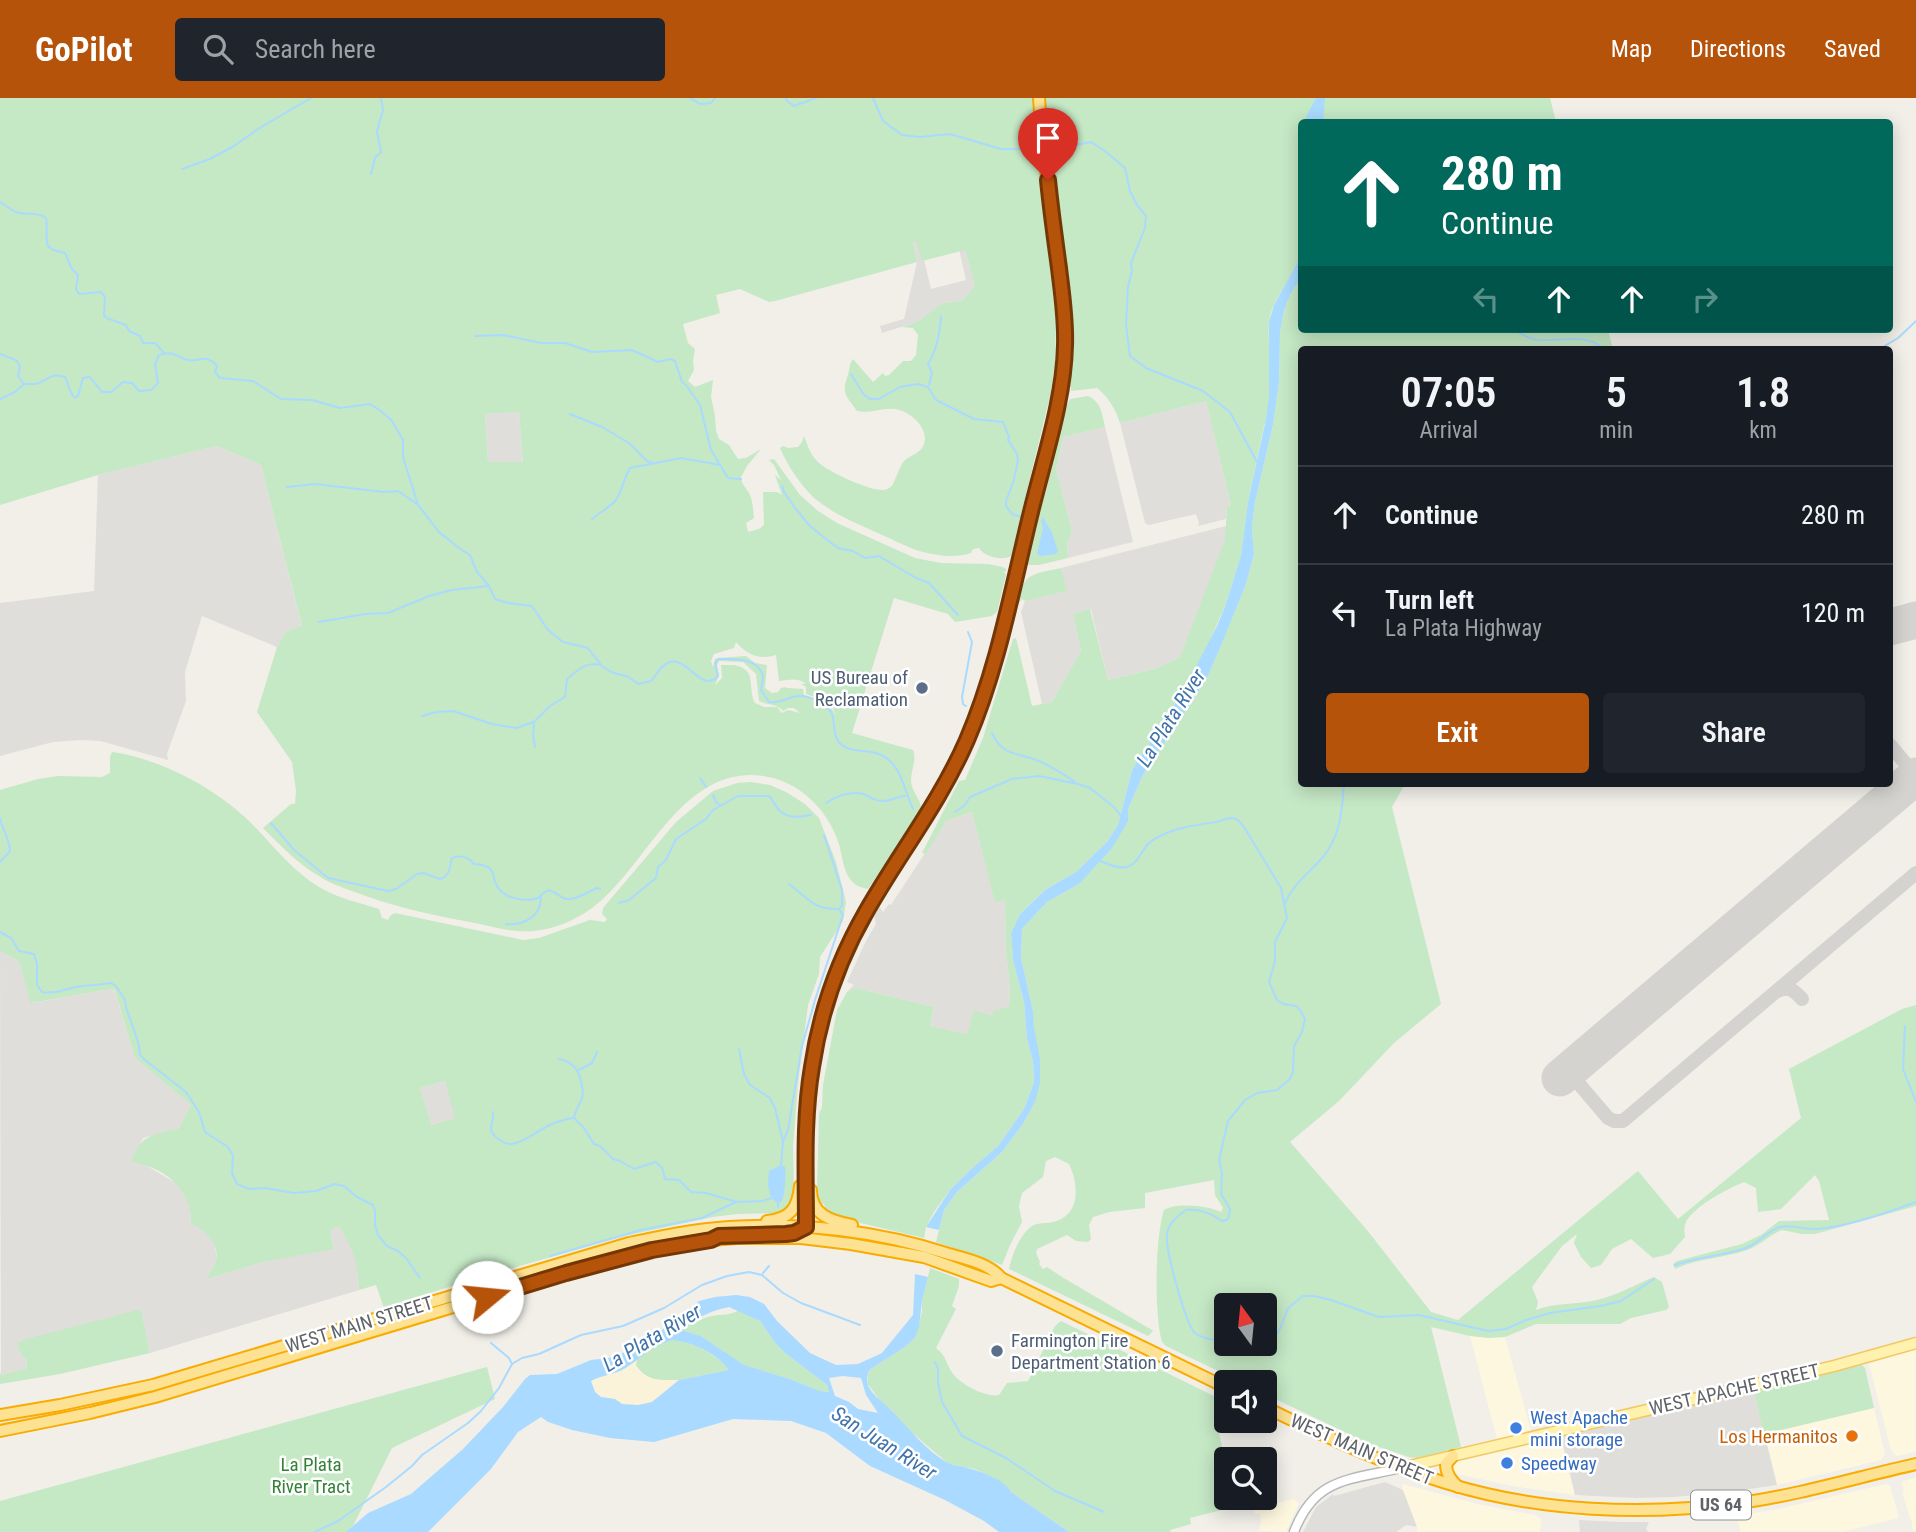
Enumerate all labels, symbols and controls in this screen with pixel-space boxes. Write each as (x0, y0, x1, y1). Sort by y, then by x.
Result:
search box (175, 18, 665, 81)
text: GoPilot (35, 30, 133, 69)
icon: search (199, 30, 237, 68)
text: Search here (255, 34, 376, 64)
text: Map (1611, 35, 1652, 63)
text: Directions (1690, 35, 1786, 63)
text: Saved (1824, 35, 1881, 63)
pin (1018, 108, 1078, 180)
icon: arrive (1029, 119, 1067, 157)
text: 280 m (1441, 145, 1563, 202)
icon: ahead (1326, 147, 1417, 238)
text: Continue (1441, 204, 1553, 242)
icon: left (1467, 280, 1505, 318)
icon: ahead (1540, 280, 1578, 318)
icon: ahead (1613, 280, 1651, 318)
icon: right (1686, 280, 1724, 318)
text: 07:05 (1401, 368, 1496, 417)
text: 5 (1606, 368, 1627, 417)
text: 1.8 (1736, 368, 1790, 417)
text: Arrival (1419, 417, 1478, 444)
text: min (1599, 417, 1633, 444)
text: km (1749, 417, 1777, 444)
icon: ahead (1326, 496, 1364, 534)
text: Continue (1385, 500, 1478, 530)
text: 280 m (1801, 500, 1865, 530)
text: Turn left (1385, 585, 1474, 615)
icon: left (1326, 594, 1364, 632)
text: 120 m (1801, 598, 1865, 628)
text: La Plata Highway (1385, 615, 1542, 642)
water label: La Plata River (1132, 664, 1211, 771)
place label: US Bureau of Reclamation (811, 666, 908, 711)
marker: US Bureau of Reclamation (914, 680, 930, 696)
button: Exit (1326, 693, 1589, 773)
button: Share (1603, 693, 1865, 773)
position arrow (450, 1260, 524, 1334)
street label: WEST MAIN STREET (283, 1291, 436, 1358)
north arrow (1214, 1293, 1278, 1356)
map controls (1214, 1293, 1277, 1510)
water label: La Plata River (599, 1299, 706, 1377)
place label: Farmington Fire Department Station 6 (1011, 1329, 1171, 1374)
marker: Farmington Fire Department Station 6 (989, 1343, 1005, 1359)
street label: WEST APACHE STREET (1647, 1359, 1822, 1420)
button: sound (1214, 1370, 1277, 1433)
water label: San Juan River (827, 1401, 941, 1485)
place label: West Apache mini storage (1530, 1406, 1628, 1451)
street label: WEST MAIN STREET (1287, 1409, 1437, 1490)
marker: West Apache mini storage (1508, 1420, 1524, 1436)
place label: Los Hermanitos (1719, 1425, 1838, 1448)
marker: Los Hermanitos (1844, 1428, 1860, 1444)
button: search (1214, 1447, 1277, 1510)
place label: Speedway (1521, 1452, 1597, 1475)
park label: La Plata River Tract (271, 1453, 351, 1498)
marker: Speedway (1499, 1455, 1515, 1471)
road number: US 64 (1691, 1490, 1751, 1520)

